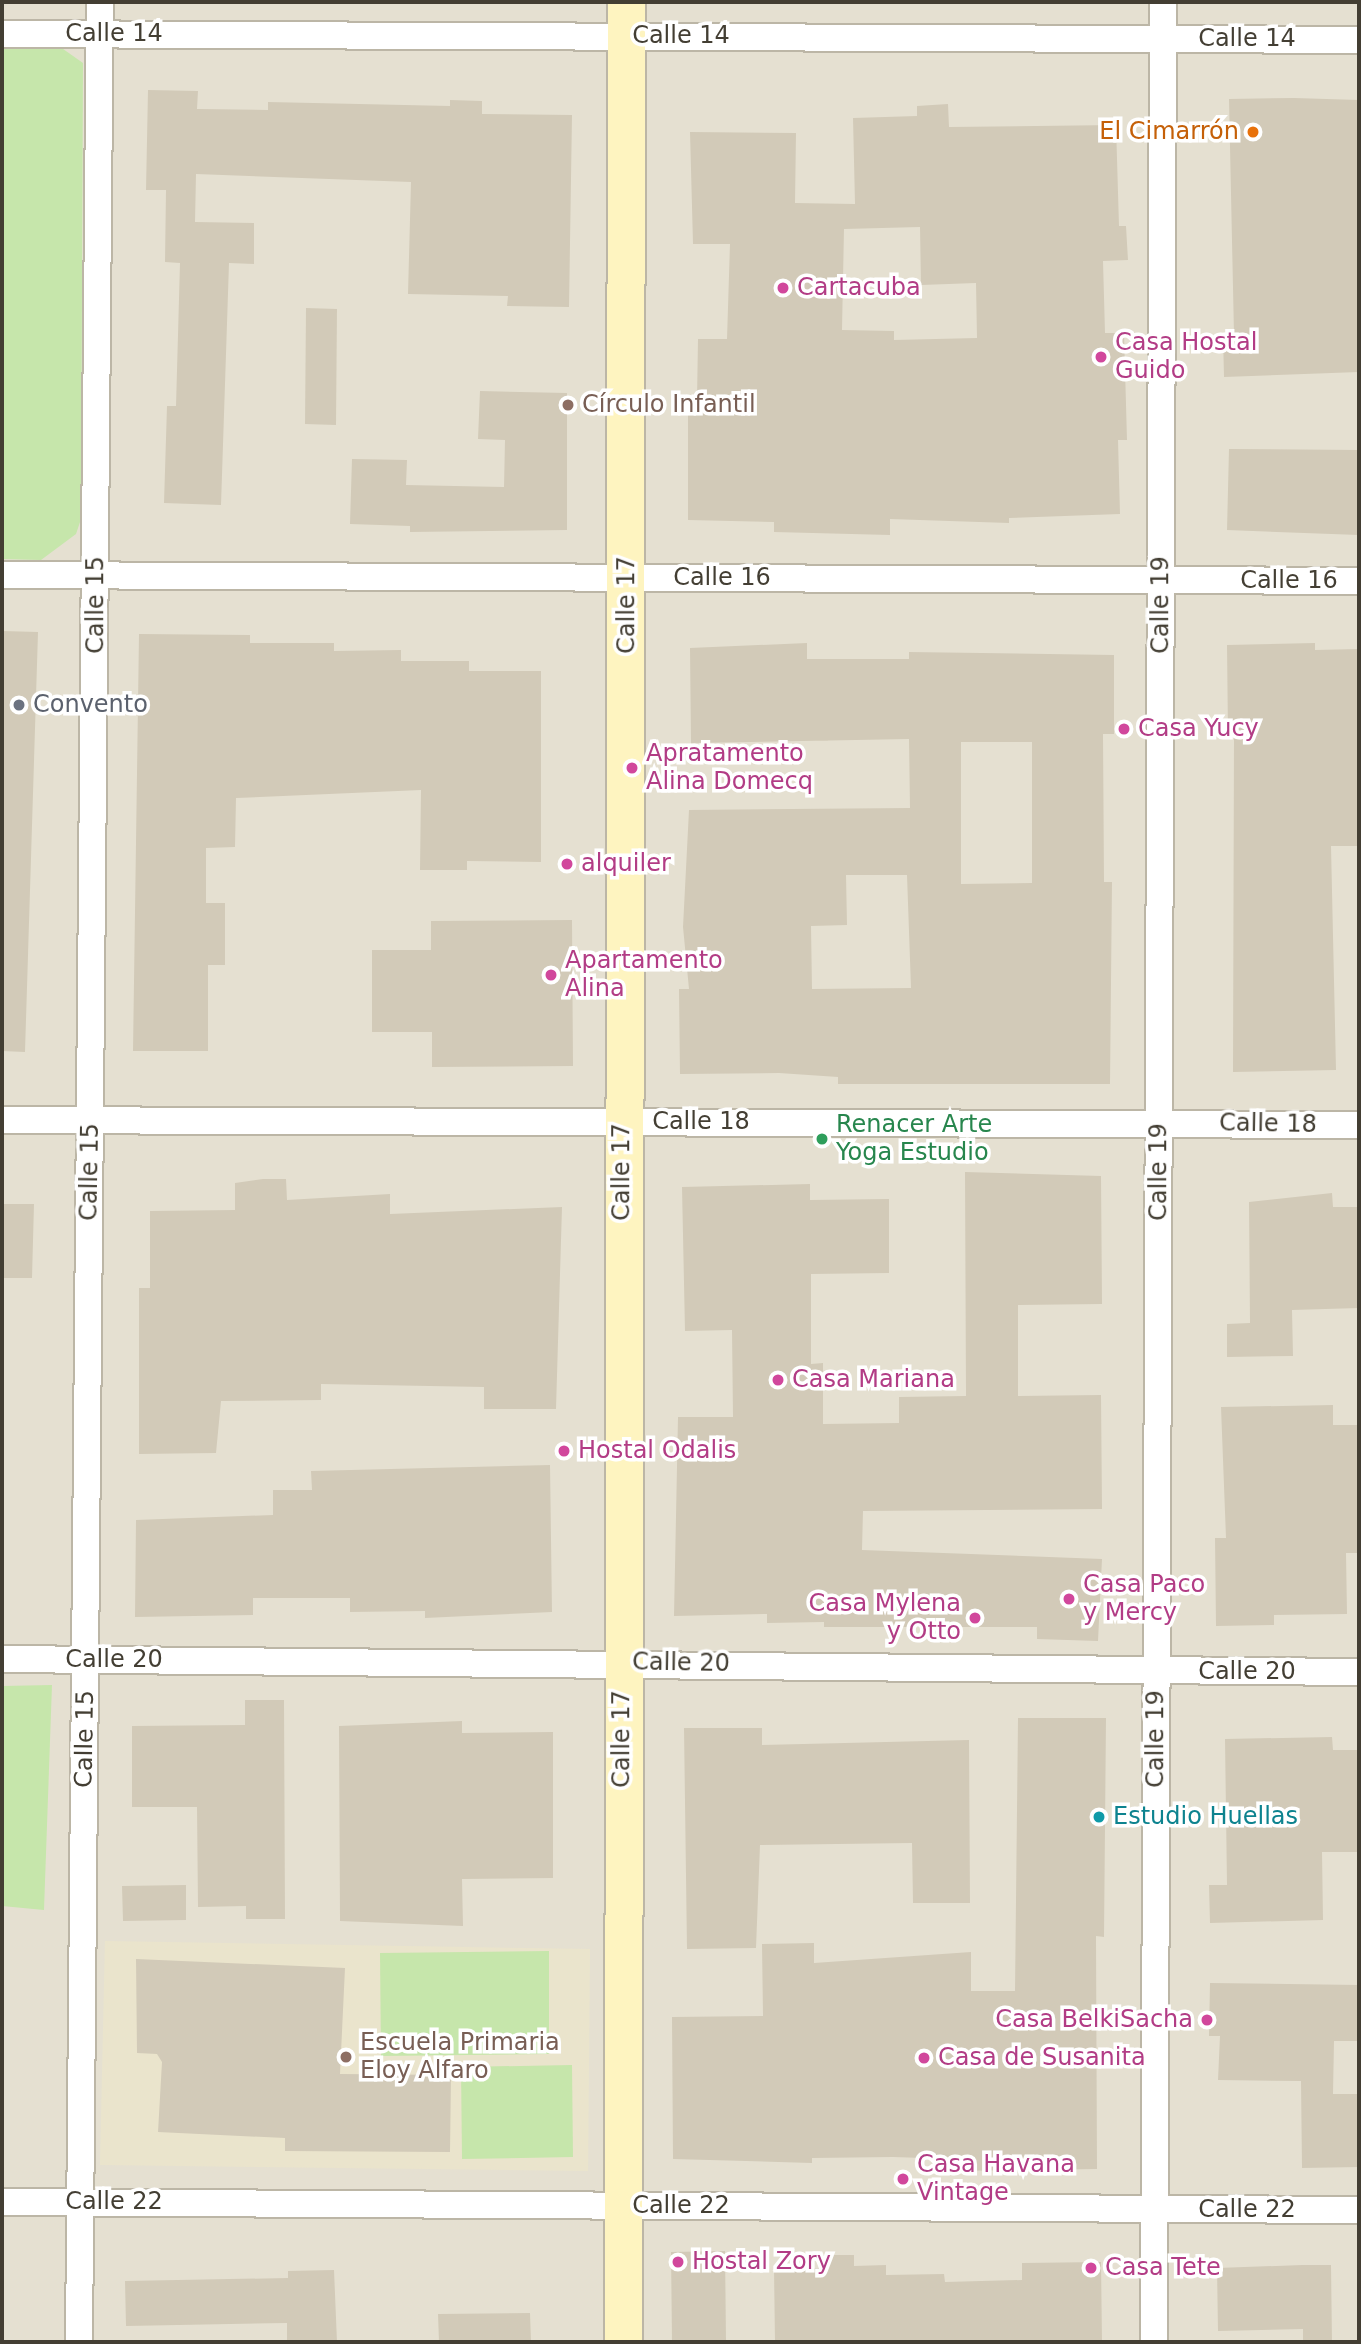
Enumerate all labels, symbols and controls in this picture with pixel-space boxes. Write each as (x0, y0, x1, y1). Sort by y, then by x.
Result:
street label: Calle 14 (65, 20, 163, 48)
street label: Calle 14 (632, 22, 730, 50)
street label: Calle 14 (1198, 25, 1296, 53)
place label: El Cimarrón (1099, 118, 1239, 146)
marker: El Cimarrón (1245, 124, 1261, 140)
place label: Cartacuba (797, 274, 921, 302)
marker: Cartacuba (775, 280, 791, 296)
place label: Casa Hostal Guido (1115, 329, 1257, 385)
marker: Casa Hostal Guido (1093, 349, 1109, 365)
place label: Círculo Infantil (582, 391, 756, 419)
marker: Círculo Infantil (560, 397, 576, 413)
street label: Calle 15 (82, 556, 110, 654)
street label: Calle 17 (613, 556, 641, 654)
street label: Calle 19 (1147, 556, 1175, 654)
street label: Calle 16 (673, 564, 771, 592)
street label: Calle 16 (1240, 567, 1338, 595)
place label: Convento (33, 691, 148, 719)
marker: Convento (11, 697, 27, 713)
place label: Casa Yucy (1138, 715, 1259, 743)
marker: Casa Yucy (1116, 721, 1132, 737)
place label: Apratamento Alina Domecq (646, 740, 813, 796)
marker: Apratamento Alina Domecq (624, 760, 640, 776)
place label: alquiler (581, 850, 671, 878)
marker: alquiler (559, 856, 575, 872)
place label: Apartamento Alina (565, 947, 723, 1003)
marker: Apartamento Alina (543, 967, 559, 983)
street label: Calle 18 (652, 1108, 750, 1136)
street label: Calle 18 (1219, 1109, 1317, 1139)
place label: Renacer Arte Yoga Estudio (836, 1111, 992, 1167)
street label: Calle 15 (75, 1123, 105, 1221)
street label: Calle 17 (608, 1123, 636, 1221)
street label: Calle 19 (1145, 1123, 1173, 1221)
marker: Renacer Arte Yoga Estudio (814, 1131, 830, 1147)
place label: Casa Mariana (792, 1366, 955, 1394)
marker: Casa Mariana (770, 1372, 786, 1388)
place label: Hostal Odalis (578, 1437, 736, 1465)
marker: Hostal Odalis (556, 1443, 572, 1459)
place label: Casa Paco y Mercy (1083, 1571, 1205, 1627)
place label: Casa Mylena y Otto (808, 1590, 961, 1646)
marker: Casa Paco y Mercy (1061, 1591, 1077, 1607)
marker: Casa Mylena y Otto (967, 1610, 983, 1626)
street label: Calle 20 (65, 1646, 163, 1674)
street label: Calle 20 (632, 1648, 730, 1678)
street label: Calle 20 (1198, 1658, 1296, 1686)
street label: Calle 15 (70, 1690, 100, 1788)
street label: Calle 17 (608, 1690, 636, 1788)
street label: Calle 19 (1142, 1690, 1170, 1788)
place label: Estudio Huellas (1113, 1803, 1298, 1831)
marker: Estudio Huellas (1091, 1809, 1107, 1825)
place label: Casa BelkiSacha (995, 2006, 1193, 2034)
marker: Casa BelkiSacha (1199, 2012, 1215, 2028)
place label: Escuela Primaria Eloy Alfaro (360, 2029, 560, 2085)
place label: Casa de Susanita (938, 2044, 1146, 2072)
marker: Escuela Primaria Eloy Alfaro (338, 2049, 354, 2065)
marker: Casa de Susanita (916, 2050, 932, 2066)
place label: Casa Havana Vintage (917, 2151, 1075, 2207)
marker: Casa Havana Vintage (895, 2171, 911, 2187)
street label: Calle 22 (65, 2188, 163, 2216)
street label: Calle 22 (632, 2192, 730, 2220)
street label: Calle 22 (1198, 2196, 1296, 2224)
place label: Hostal Zory (692, 2248, 831, 2276)
marker: Hostal Zory (670, 2254, 686, 2270)
place label: Casa Tete (1105, 2254, 1221, 2282)
marker: Casa Tete (1083, 2260, 1099, 2276)

